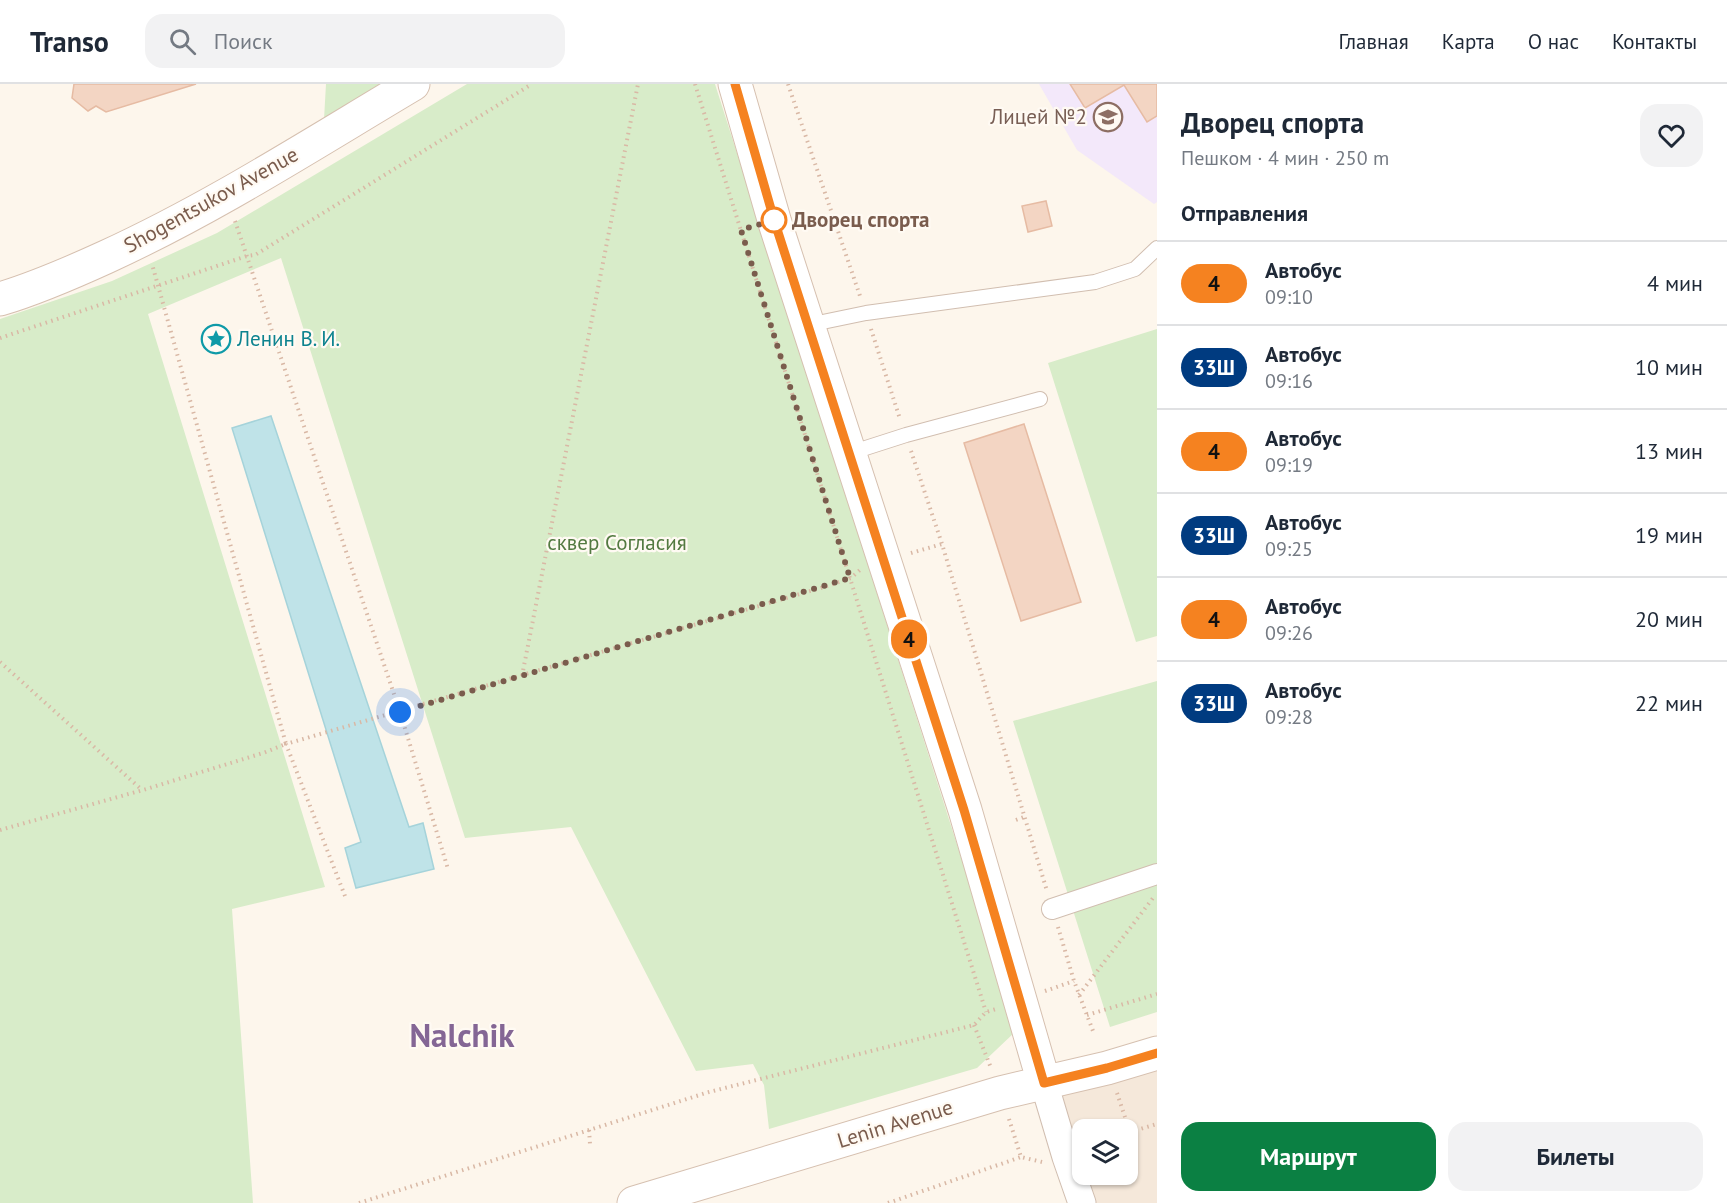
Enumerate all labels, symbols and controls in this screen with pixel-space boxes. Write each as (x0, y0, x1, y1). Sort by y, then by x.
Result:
search box (145, 14, 565, 68)
text: Transo (30, 23, 109, 60)
icon: search (166, 25, 199, 58)
text: Поиск (214, 27, 273, 55)
text: Главная (1338, 28, 1409, 55)
text: Карта (1442, 28, 1495, 55)
text: О нас (1528, 28, 1579, 55)
text: Контакты (1612, 28, 1697, 55)
school or university icon: Лицей №2 (1092, 101, 1124, 133)
place label: Лицей №2 (989, 103, 1087, 130)
text: Дворец спорта (1181, 104, 1364, 141)
button: heart (1640, 104, 1703, 167)
street label: Shogentsukov Avenue (119, 140, 303, 259)
text: Пешком · 4 мин · 250 m (1181, 145, 1389, 171)
text: Отправления (1181, 199, 1308, 227)
place label: Дворец спорта (792, 206, 929, 233)
marker: Дворец спорта (761, 207, 787, 233)
text: Автобус (1265, 256, 1342, 284)
text: 4 мин (1647, 269, 1703, 297)
text: 4 (1208, 270, 1220, 297)
text: 09:10 (1265, 284, 1313, 310)
place icon: Ленин В. И. (200, 323, 232, 355)
place label: Ленин В. И. (236, 325, 340, 352)
text: Автобус (1265, 340, 1342, 368)
text: 10 мин (1635, 353, 1703, 381)
text: 33Ш (1193, 354, 1235, 381)
text: 09:16 (1265, 368, 1313, 394)
text: Автобус (1265, 424, 1342, 452)
text: 13 мин (1635, 437, 1703, 465)
text: 4 (1208, 438, 1220, 465)
text: 09:19 (1265, 452, 1313, 478)
text: Автобус (1265, 508, 1342, 536)
text: 19 мин (1635, 521, 1703, 549)
text: 33Ш (1193, 522, 1235, 549)
park label: сквер Согласия (547, 529, 687, 556)
text: 09:25 (1265, 536, 1313, 562)
text: Автобус (1265, 592, 1342, 620)
text: 20 мин (1635, 605, 1703, 633)
text: 4 (1208, 606, 1220, 633)
line badge: 4 (890, 620, 928, 658)
text: 09:26 (1265, 620, 1313, 646)
text: 4 (903, 626, 915, 653)
text: Автобус (1265, 676, 1342, 704)
text: 22 мин (1635, 689, 1703, 717)
text: 33Ш (1193, 690, 1235, 717)
your location (385, 697, 415, 727)
text: 09:28 (1265, 704, 1313, 730)
district label: Nalchik (409, 1013, 515, 1056)
street label: Lenin Avenue (834, 1093, 956, 1154)
map controls (1072, 1119, 1138, 1185)
button: layers (1072, 1119, 1138, 1185)
button: Маршрут (1181, 1122, 1436, 1191)
button: Билеты (1448, 1122, 1703, 1191)

